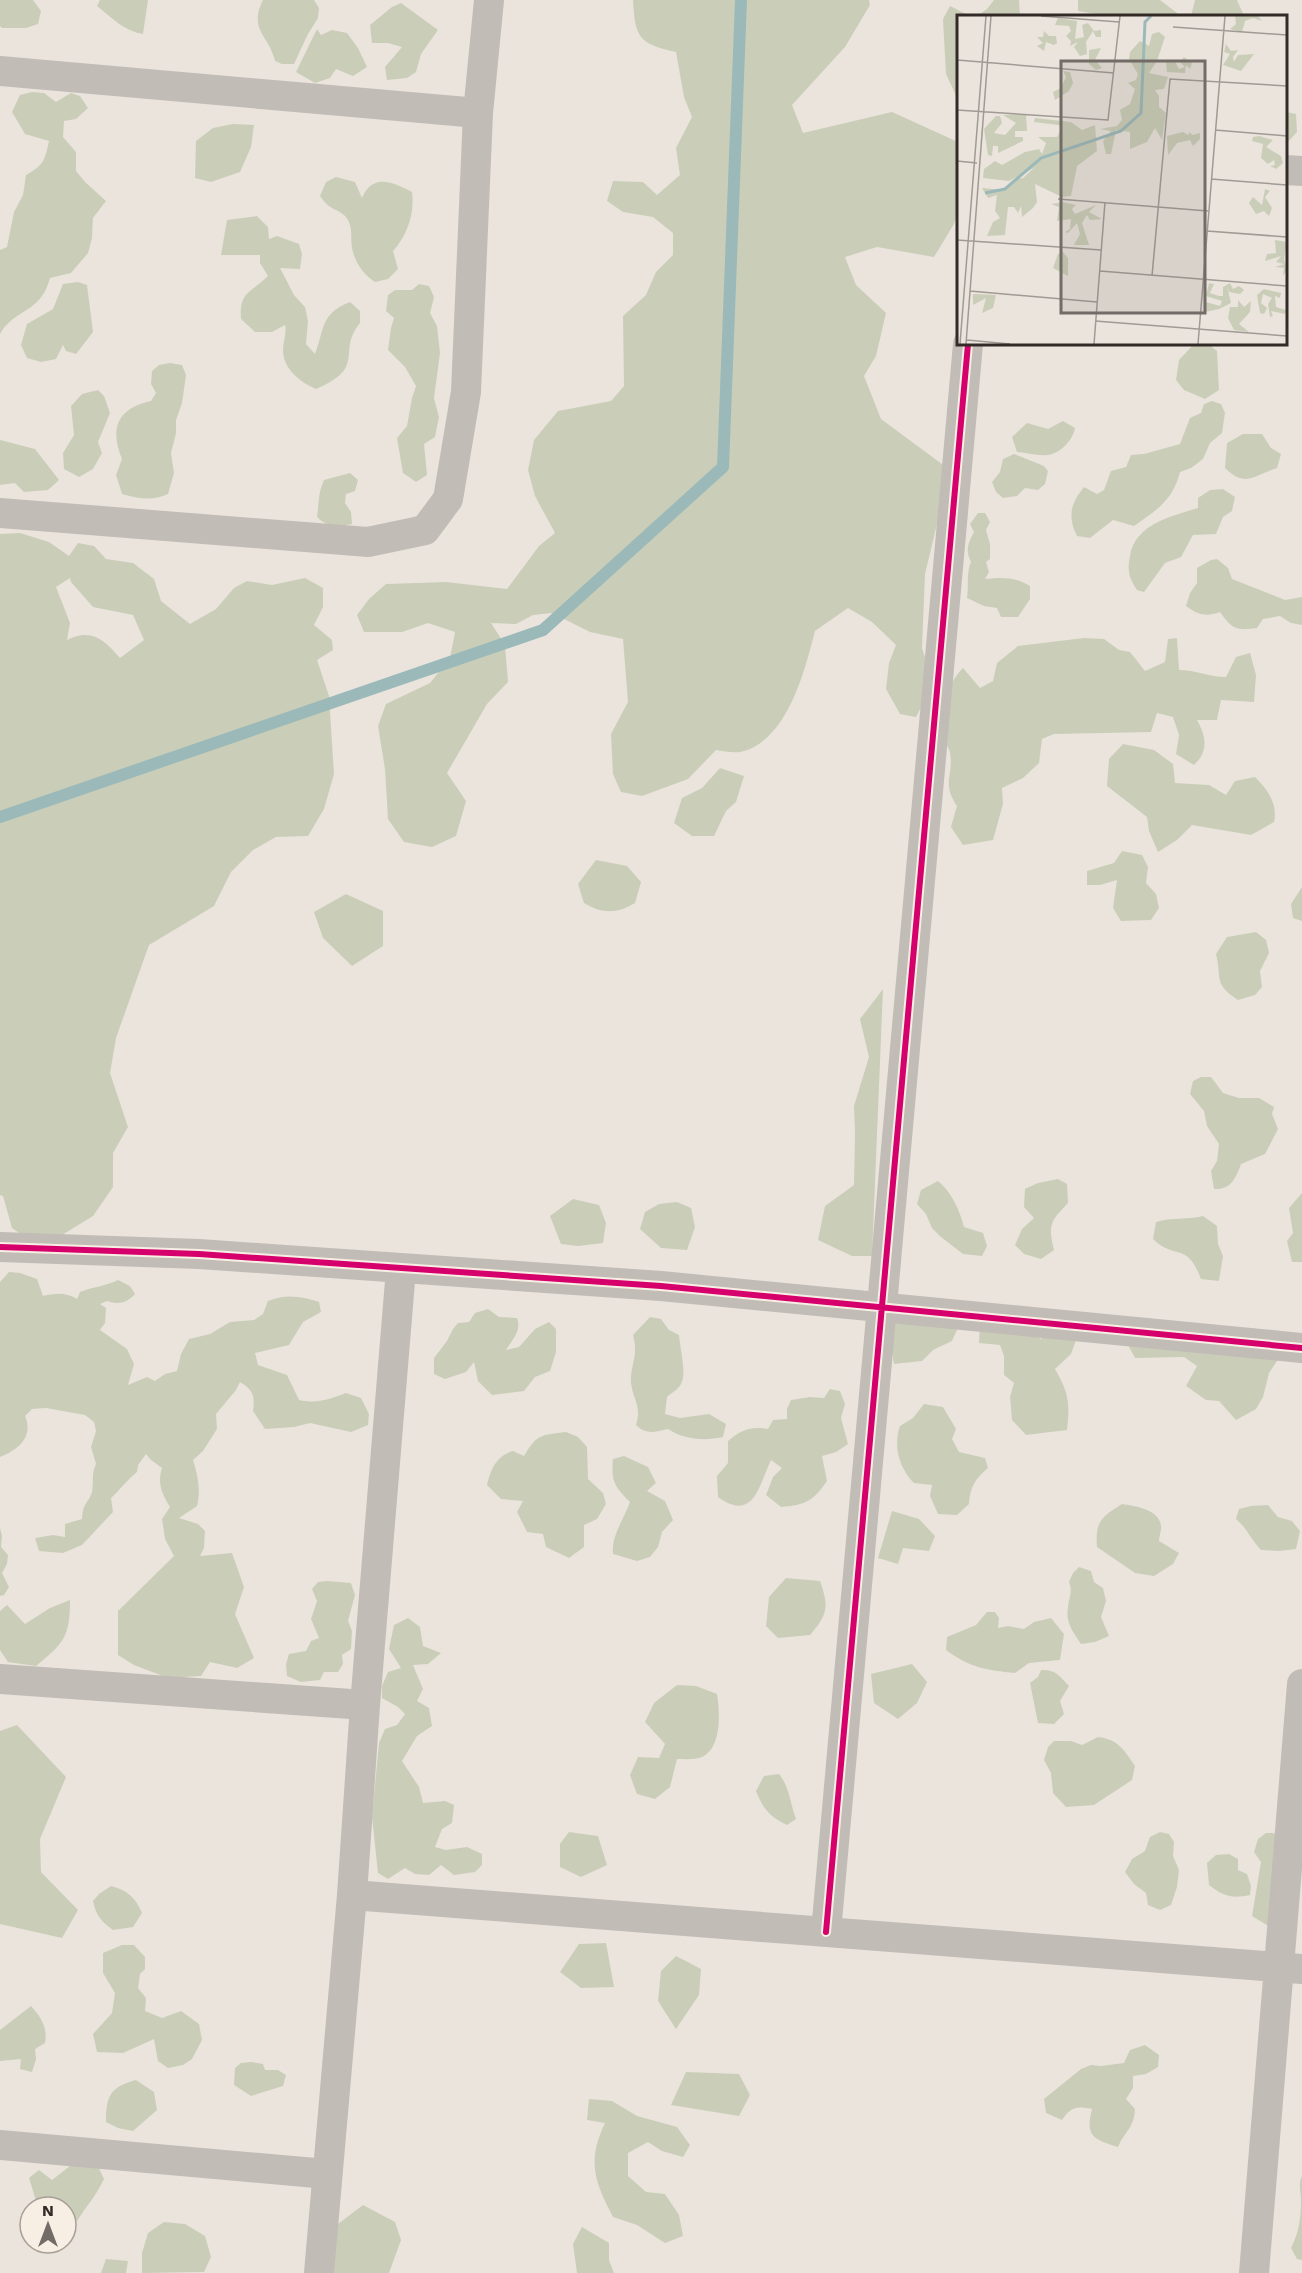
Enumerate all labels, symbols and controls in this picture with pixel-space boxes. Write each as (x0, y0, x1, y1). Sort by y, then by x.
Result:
inset map (957, 15, 1287, 345)
north arrow (18, 2195, 78, 2255)
text: N (42, 2201, 54, 2220)

